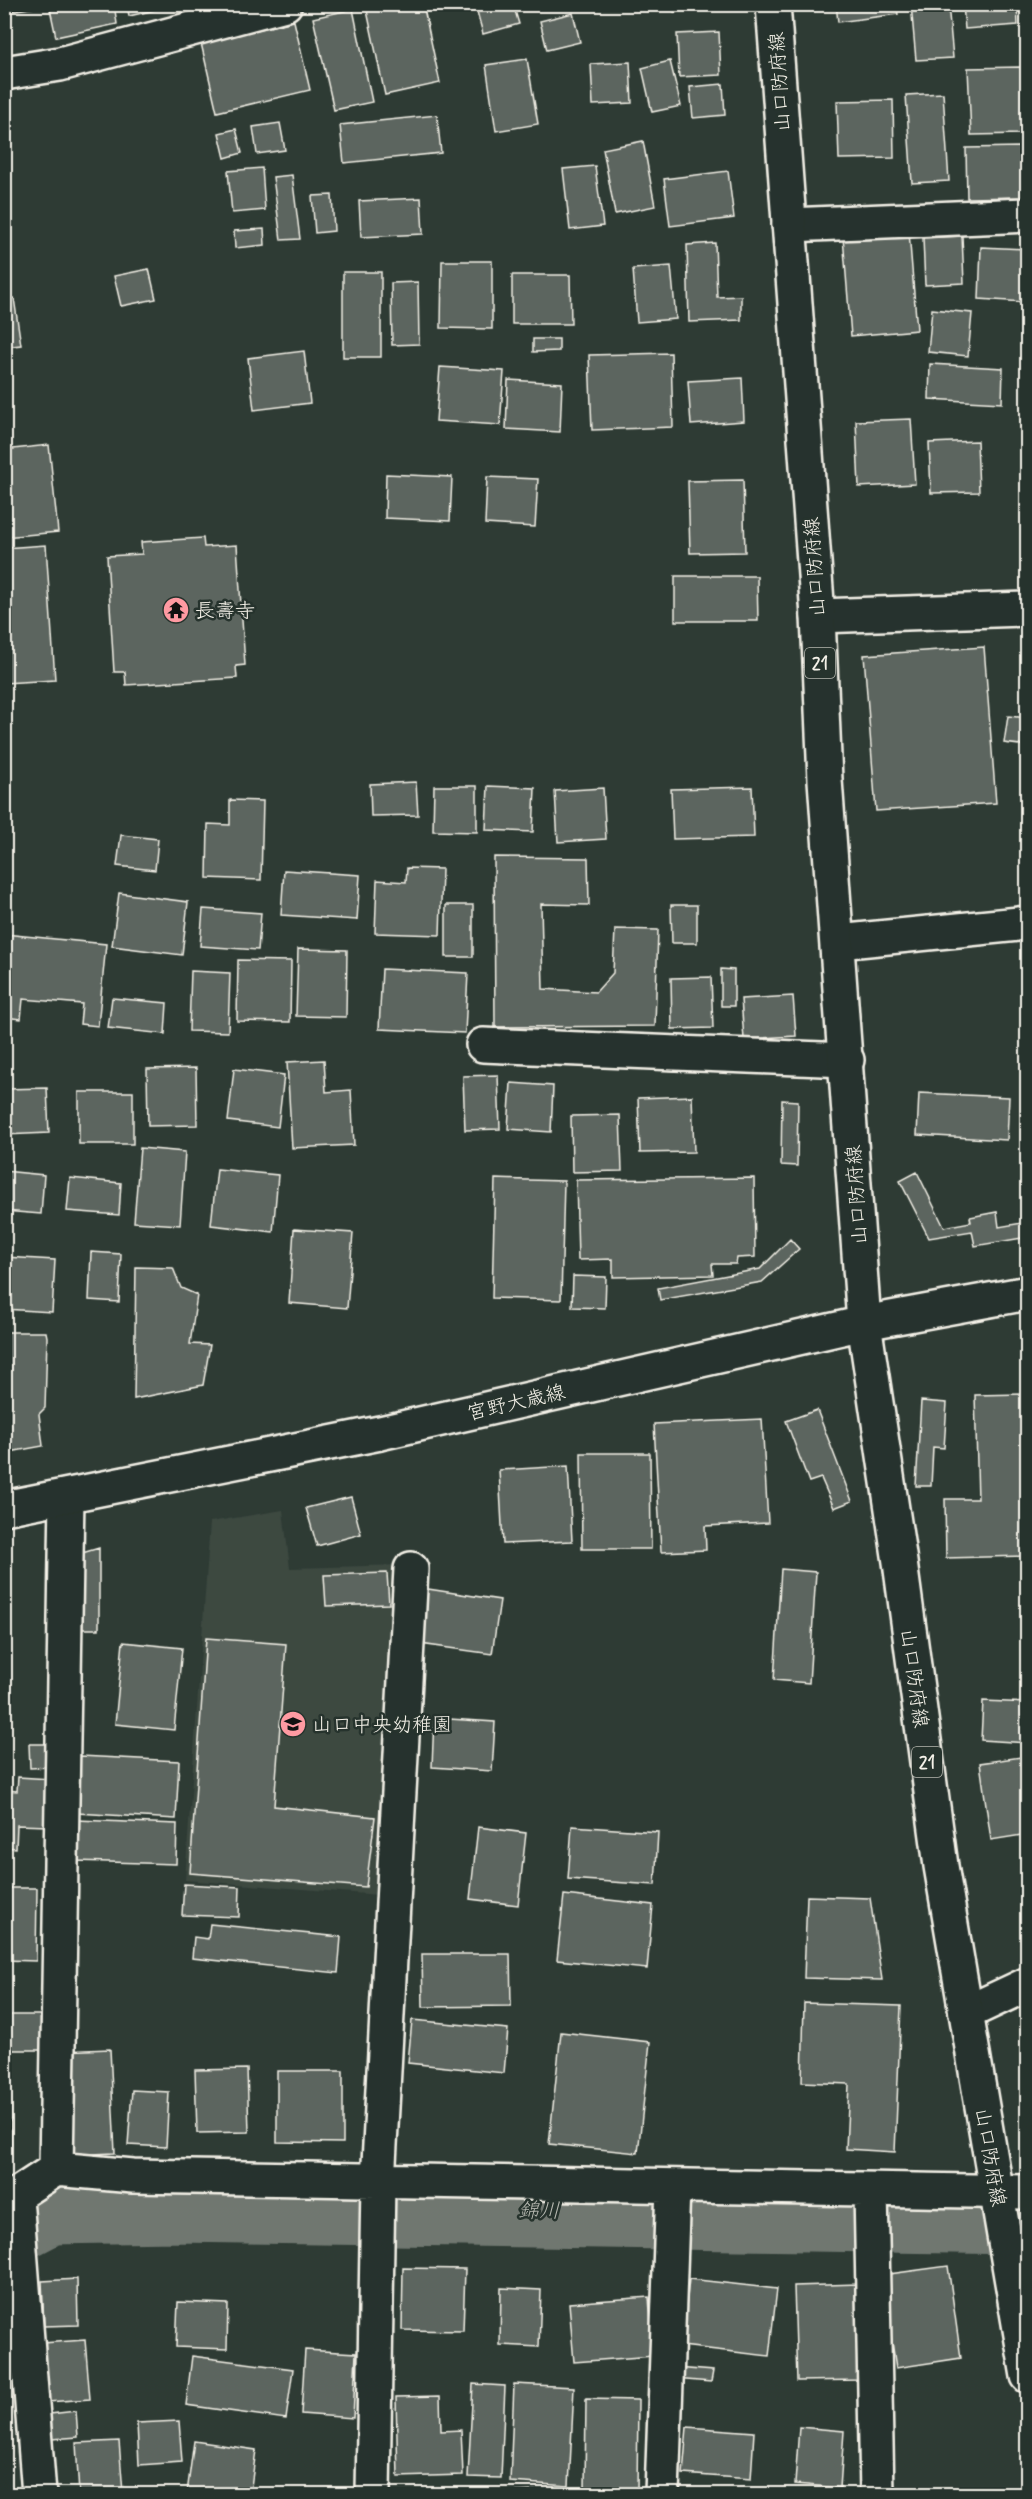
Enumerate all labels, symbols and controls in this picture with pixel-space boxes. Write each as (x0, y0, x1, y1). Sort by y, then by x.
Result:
street label: 山口防府線 (764, 31, 797, 133)
street label: 山口防府線 (799, 516, 832, 618)
temple icon: 長壽寺 (161, 595, 191, 625)
place label: 長壽寺 (195, 598, 255, 625)
road number: 21 (805, 648, 835, 678)
street label: 山口防府線 (841, 1144, 874, 1246)
street label: 宮野大歳線 (465, 1379, 568, 1428)
street label: 山口防府線 (893, 1627, 934, 1730)
school or university icon: 山口中央幼稚園 (278, 1709, 308, 1739)
place label: 山口中央幼稚園 (312, 1712, 452, 1739)
road number: 21 (912, 1747, 942, 1777)
street label: 山口防府線 (968, 2106, 1012, 2209)
water label: 錦川 (518, 2197, 560, 2225)

